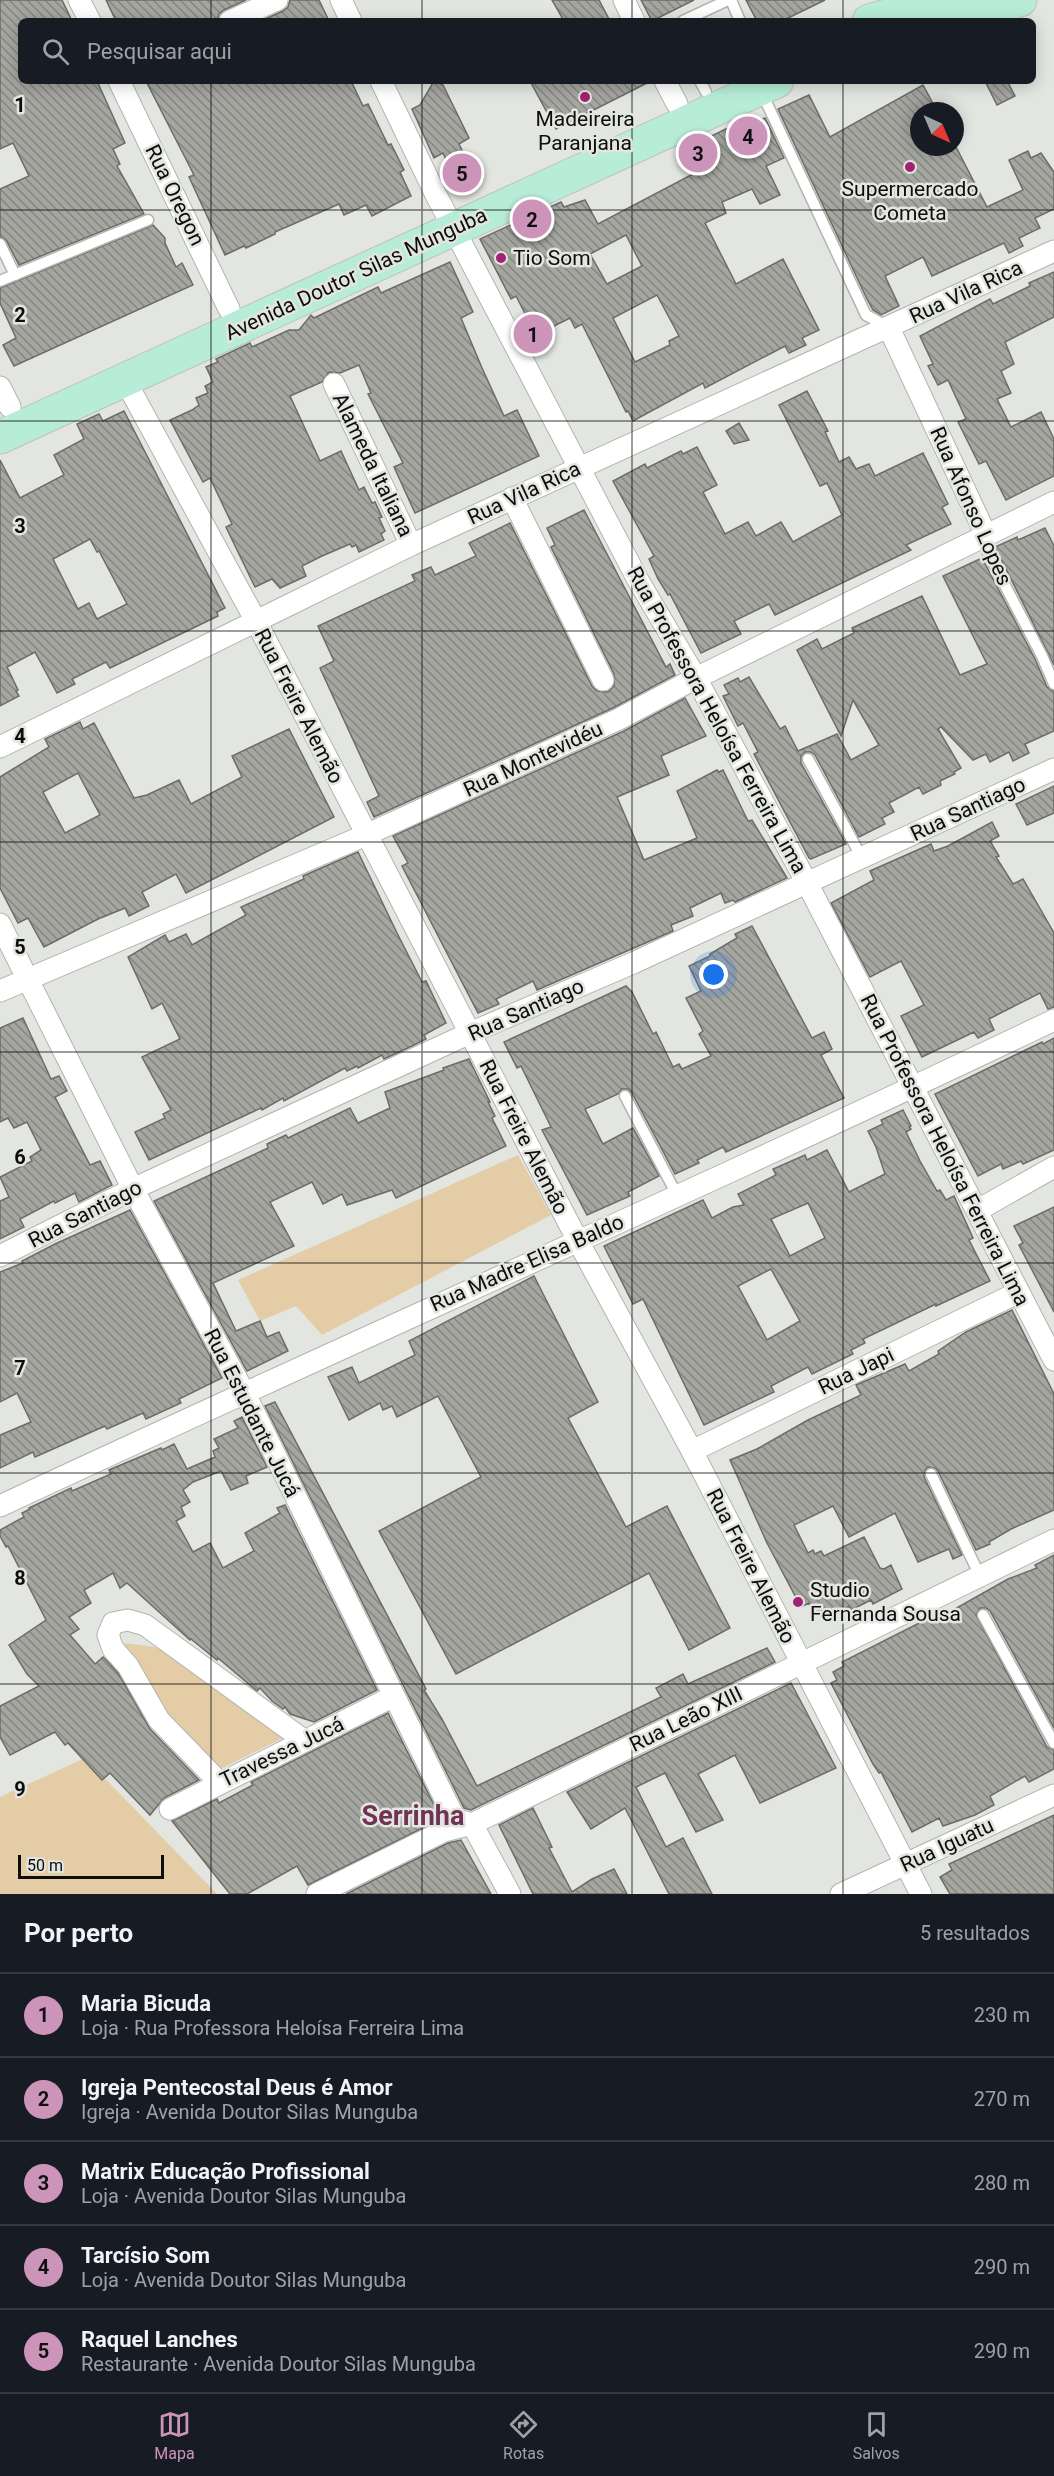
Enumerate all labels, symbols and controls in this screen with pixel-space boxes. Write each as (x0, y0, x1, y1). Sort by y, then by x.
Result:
search box (18, 18, 1036, 84)
icon: search (39, 35, 72, 68)
text: Pesquisar aqui (87, 39, 232, 64)
marker: Madeireira Paranjana (578, 90, 592, 104)
text: 1 (14, 93, 26, 117)
north arrow (910, 102, 964, 156)
place label: Madeireira Paranjana (535, 107, 635, 155)
pin: 4 (728, 114, 768, 158)
pin: 3 (678, 130, 718, 176)
street label: Rua Oregon (140, 141, 210, 249)
pin: 5 (442, 150, 482, 195)
marker: Supermercado Cometa (903, 160, 917, 174)
place label: Supermercado Cometa (842, 177, 978, 225)
pin: 2 (512, 196, 552, 242)
street label: Avenida Doutor Silas Munguba (221, 203, 491, 345)
place label: Tio Som (513, 246, 591, 270)
marker: Tio Som (494, 251, 508, 265)
street label: Rua Vila Rica (906, 255, 1026, 329)
text: 2 (14, 303, 26, 327)
pin: 1 (514, 312, 552, 356)
street label: Alameda Italiana (328, 389, 418, 541)
street label: Rua Afonso Lopes (925, 423, 1017, 589)
street label: Rua Vila Rica (464, 456, 584, 530)
text: 3 (14, 514, 26, 538)
street label: Rua Professora Heloísa Ferreira Lima (622, 563, 812, 877)
street label: Rua Freire Alemão (250, 625, 348, 788)
street label: Rua Montevidéu (460, 716, 606, 802)
text: 4 (14, 724, 26, 748)
street label: Rua Santiago (907, 772, 1029, 846)
text: 5 (14, 935, 26, 959)
your location (699, 960, 728, 989)
street label: Rua Santiago (465, 974, 587, 1046)
street label: Rua Professora Heloísa Ferreira Lima (856, 990, 1034, 1310)
street label: Rua Freire Alemão (475, 1056, 573, 1219)
text: 6 (14, 1145, 26, 1169)
street label: Rua Santiago (24, 1175, 146, 1253)
street label: Rua Madre Elisa Baldo (427, 1210, 627, 1316)
street label: Rua Estudante Jucá (199, 1325, 305, 1501)
street label: Rua Japi (814, 1342, 898, 1400)
text: 7 (14, 1356, 26, 1380)
street label: Rua Freire Alemão (702, 1485, 800, 1648)
text: 8 (14, 1566, 26, 1590)
place label: Studio Fernanda Sousa (810, 1578, 961, 1626)
marker: Studio Fernanda Sousa (791, 1595, 805, 1609)
street label: Rua Leão XIII (626, 1681, 746, 1757)
street label: Travessa Jucá (216, 1712, 348, 1792)
text: 9 (14, 1777, 26, 1801)
district label: Serrinha (362, 1800, 464, 1832)
street label: Rua Iguatu (897, 1813, 997, 1877)
scale bar (18, 1852, 164, 1880)
text: 50 m (27, 1856, 63, 1875)
text: Por perto (24, 1918, 133, 1948)
text: 5 resultados (920, 1921, 1030, 1945)
text: Maria Bicuda (81, 1991, 211, 2016)
text: 1 (38, 2003, 49, 2027)
text: 230 m (974, 2003, 1030, 2027)
text: Loja · Rua Professora Heloísa Ferreira Lima (81, 2016, 464, 2040)
text: Igreja Pentecostal Deus é Amor (81, 2075, 393, 2100)
text: 2 (38, 2087, 49, 2111)
text: 270 m (974, 2087, 1030, 2111)
text: Igreja · Avenida Doutor Silas Munguba (81, 2100, 418, 2124)
text: Matrix Educação Profissional (81, 2159, 370, 2184)
text: 3 (38, 2171, 49, 2195)
text: 280 m (974, 2171, 1030, 2195)
text: Loja · Avenida Doutor Silas Munguba (81, 2184, 406, 2208)
text: Tarcísio Som (81, 2243, 210, 2268)
text: 4 (38, 2255, 49, 2279)
text: 290 m (974, 2255, 1030, 2279)
text: Loja · Avenida Doutor Silas Munguba (81, 2268, 406, 2292)
text: Raquel Lanches (81, 2327, 238, 2352)
text: 5 (38, 2339, 49, 2363)
text: 290 m (974, 2339, 1030, 2363)
text: Restaurante · Avenida Doutor Silas Munguba (81, 2352, 476, 2376)
tab: Mapa (154, 2408, 195, 2463)
tab: Rotas (503, 2408, 544, 2463)
tab: Salvos (853, 2408, 900, 2463)

